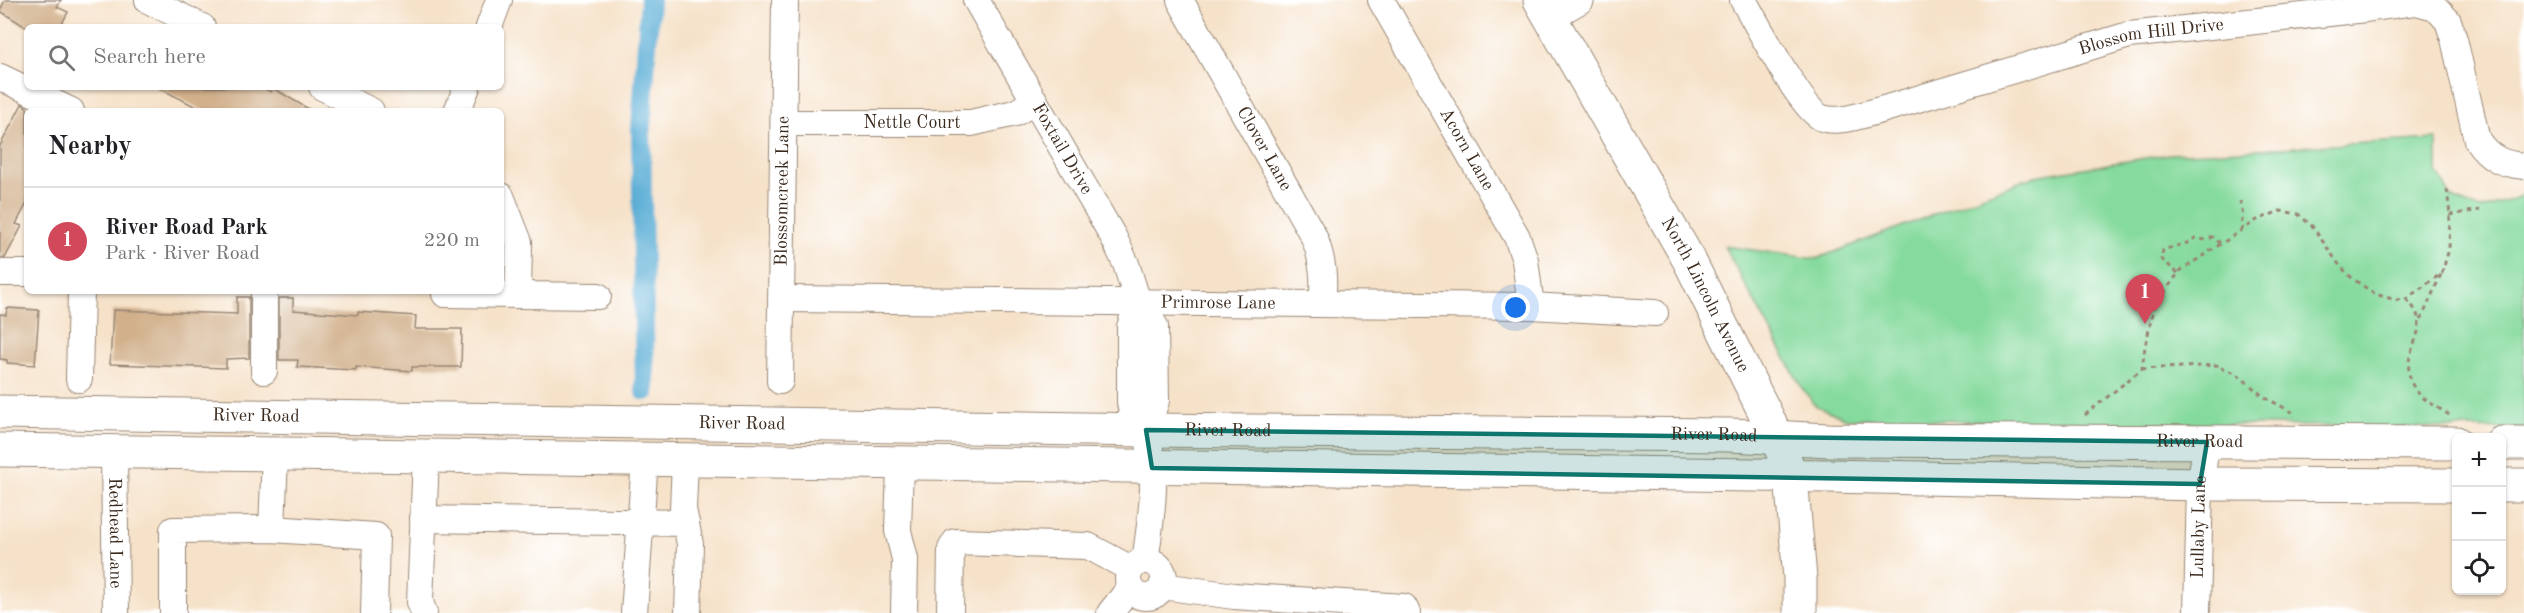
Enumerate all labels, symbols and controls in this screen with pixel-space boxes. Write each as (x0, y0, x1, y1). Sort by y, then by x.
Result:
street label: Blossom Hill Drive (2076, 16, 2225, 59)
search box (24, 24, 504, 90)
icon: search (45, 41, 78, 74)
text: Search here (93, 46, 206, 68)
street label: Foxtail Drive (1029, 100, 1096, 197)
street label: Clover Lane (1233, 104, 1295, 194)
street label: Acorn Lane (1436, 105, 1497, 193)
street label: Nettle Court (863, 114, 961, 132)
street label: Blossomcreek Lane (773, 116, 792, 266)
text: Nearby (48, 134, 132, 160)
street label: North Lincoln Avenue (1658, 214, 1752, 375)
text: River Road Park (105, 217, 268, 239)
text: 1 (62, 231, 73, 251)
text: 220 m (424, 231, 480, 251)
text: Park · River Road (105, 244, 260, 264)
pin: 1 (2126, 274, 2164, 324)
your location (1501, 293, 1530, 322)
street label: Primrose Lane (1160, 294, 1276, 313)
street label: River Road (212, 406, 300, 426)
street label: River Road (698, 414, 786, 433)
street label: River Road (1184, 421, 1272, 440)
street label: River Road (1670, 425, 1758, 445)
street label: River Road (2156, 433, 2243, 451)
map controls (2452, 433, 2506, 595)
button: + (2452, 433, 2506, 487)
street label: Lullaby Lane (2189, 474, 2210, 579)
street label: Redhead Lane (105, 477, 125, 589)
button: − (2452, 487, 2506, 541)
button: locate (2452, 541, 2506, 595)

